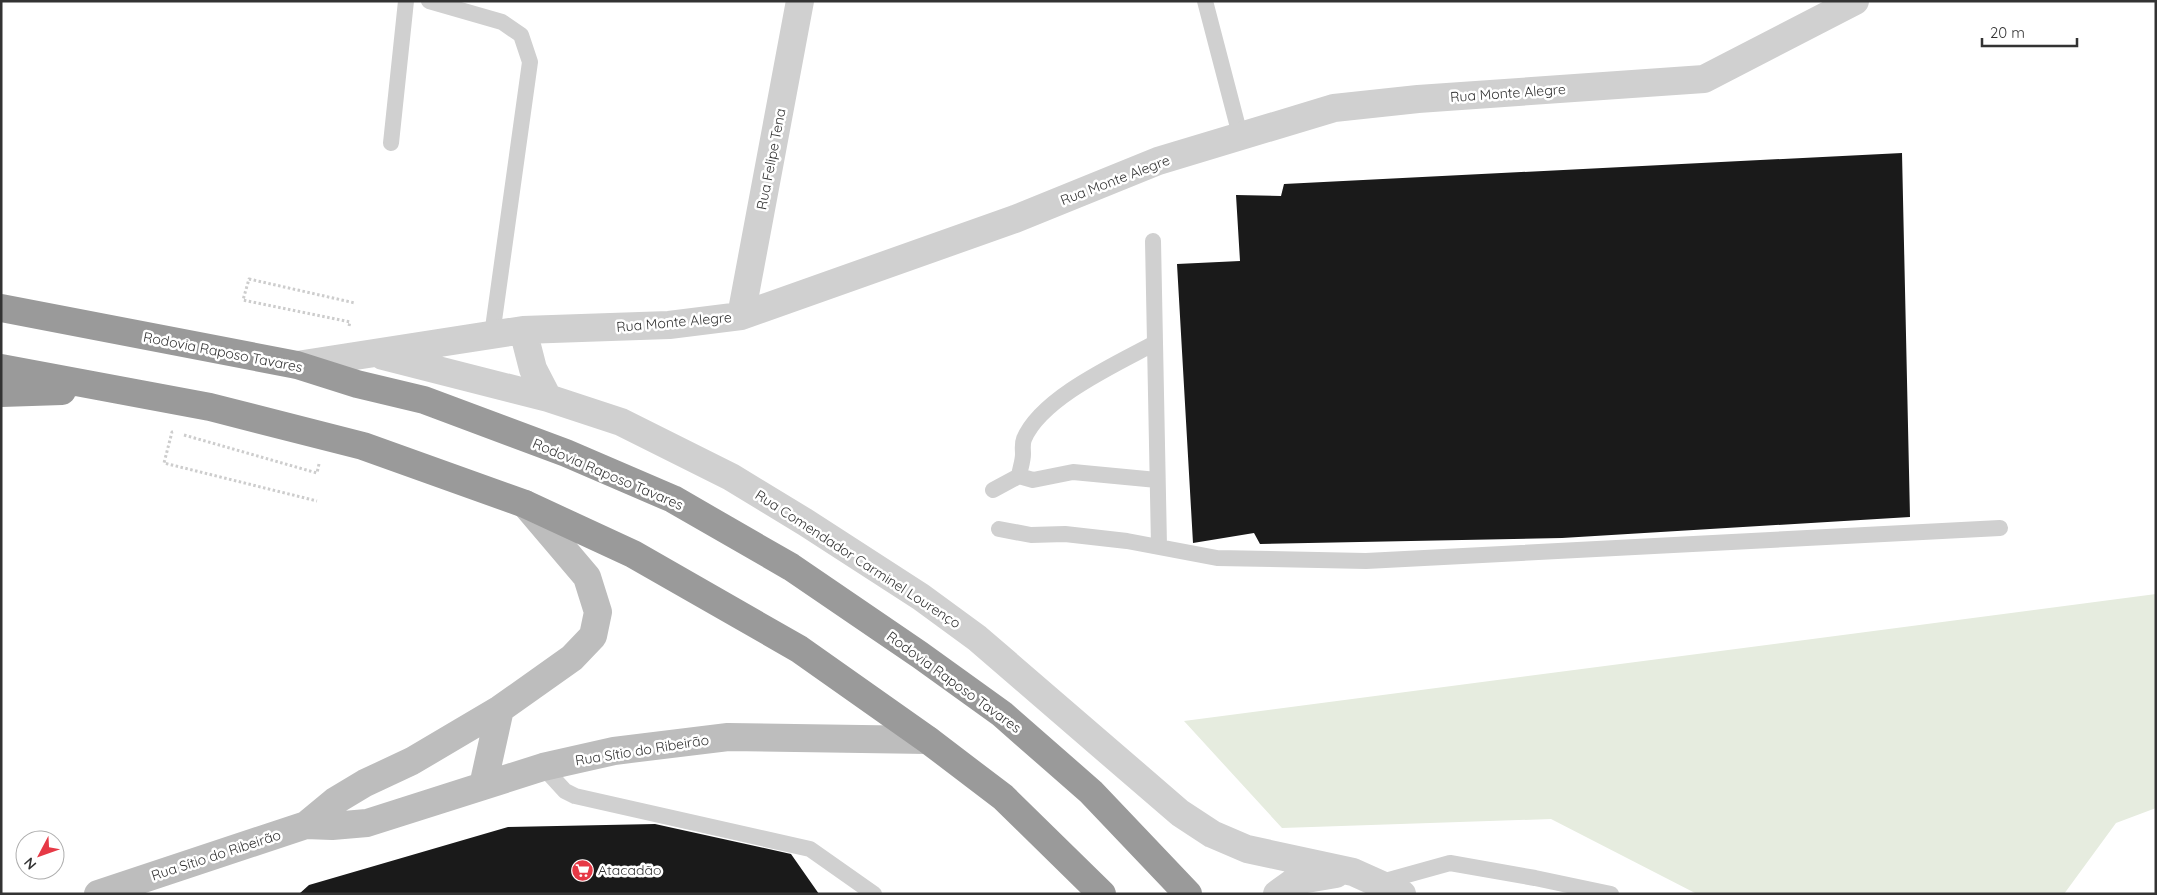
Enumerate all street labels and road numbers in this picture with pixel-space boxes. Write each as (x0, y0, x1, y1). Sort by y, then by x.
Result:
street label: Rua Monte Alegre (1450, 80, 1566, 106)
street label: Rua Felipe Tena (752, 107, 790, 211)
street label: Rua Monte Alegre (1058, 151, 1172, 209)
street label: Rua Monte Alegre (616, 308, 733, 336)
street label: Rodovia Raposo Tavares (142, 328, 304, 376)
street label: Rodovia Raposo Tavares (530, 434, 686, 514)
street label: Rua Comendador Carminel Lourenço (752, 486, 964, 632)
street label: Rodovia Raposo Tavares (883, 627, 1025, 737)
street label: Rua Sítio do Ribeirão (574, 731, 710, 769)
street label: Rua Sítio do Ribeirão (149, 826, 283, 884)

